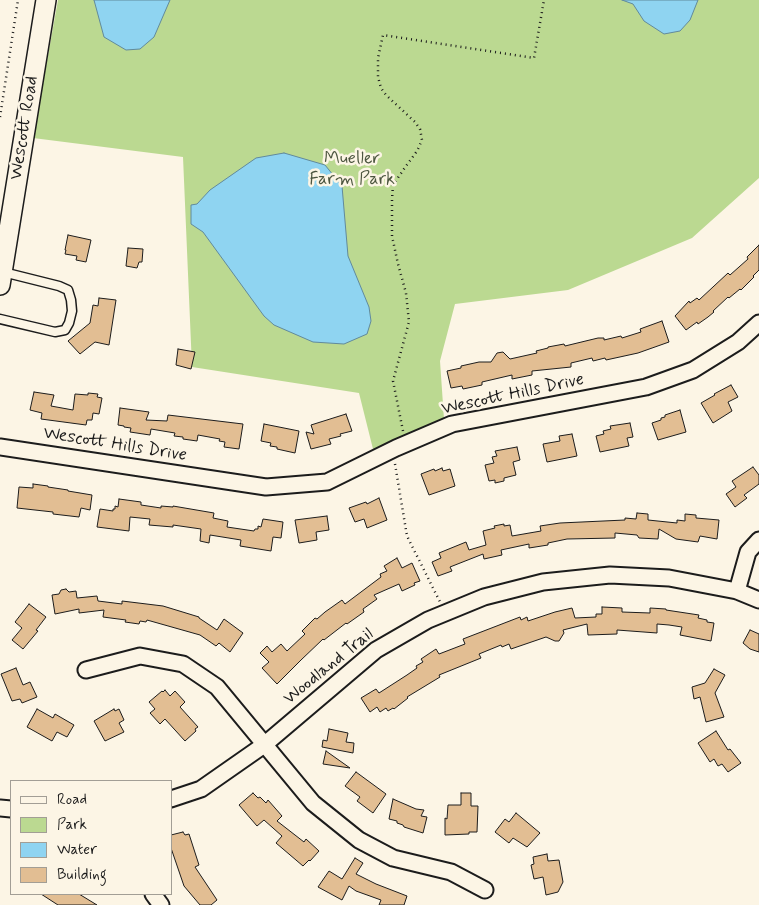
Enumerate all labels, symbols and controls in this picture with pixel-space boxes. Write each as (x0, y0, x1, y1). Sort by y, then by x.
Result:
street label: Wescott Road (6, 74, 44, 182)
park label: Mueller Farm Park (309, 148, 395, 190)
street label: Wescott Hills Drive (440, 369, 586, 421)
street label: Wescott Hills Drive (42, 423, 188, 467)
street label: Woodland Trail (280, 624, 378, 710)
legend (10, 780, 172, 895)
text: Road (57, 790, 87, 810)
text: Park (57, 815, 87, 835)
text: Water (57, 840, 97, 860)
text: Building (57, 865, 107, 885)

